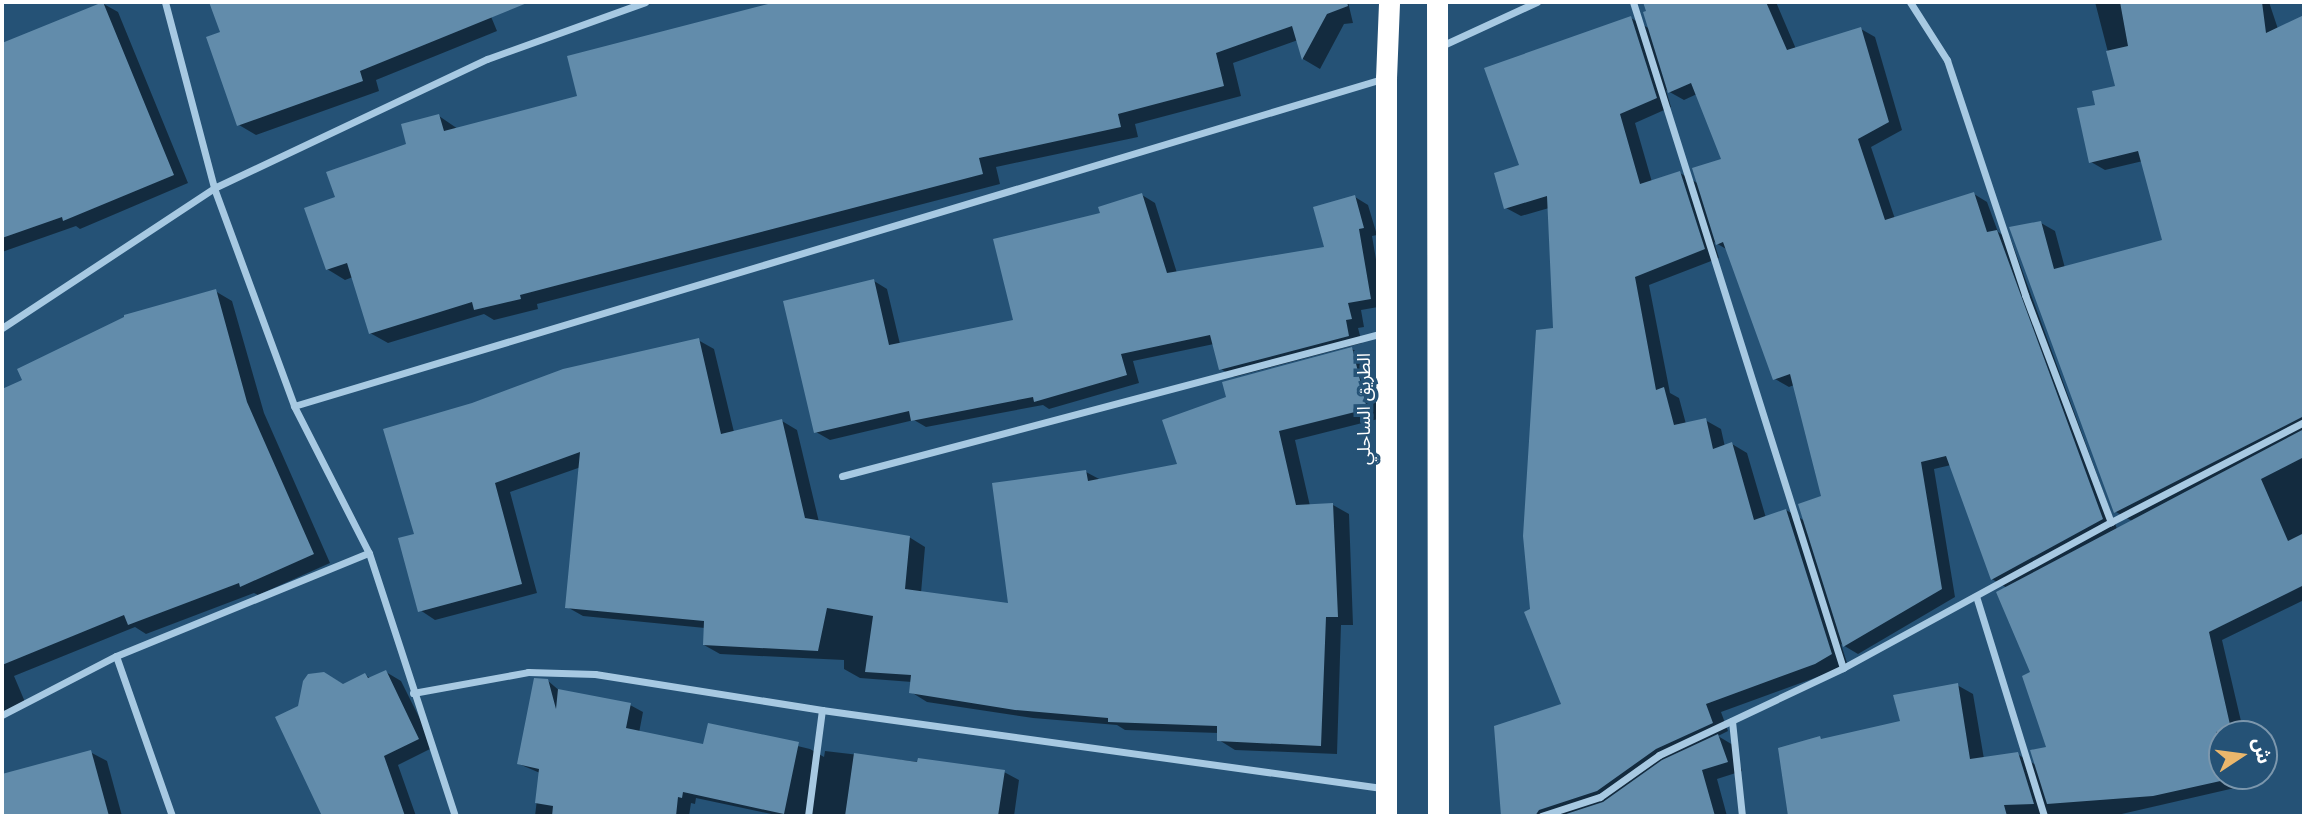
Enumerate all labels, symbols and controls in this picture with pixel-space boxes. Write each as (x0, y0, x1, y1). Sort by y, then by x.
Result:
street label: الطريق الساحلي (1353, 353, 1375, 465)
north arrow (2208, 720, 2278, 790)
text: ش (2249, 736, 2275, 766)

